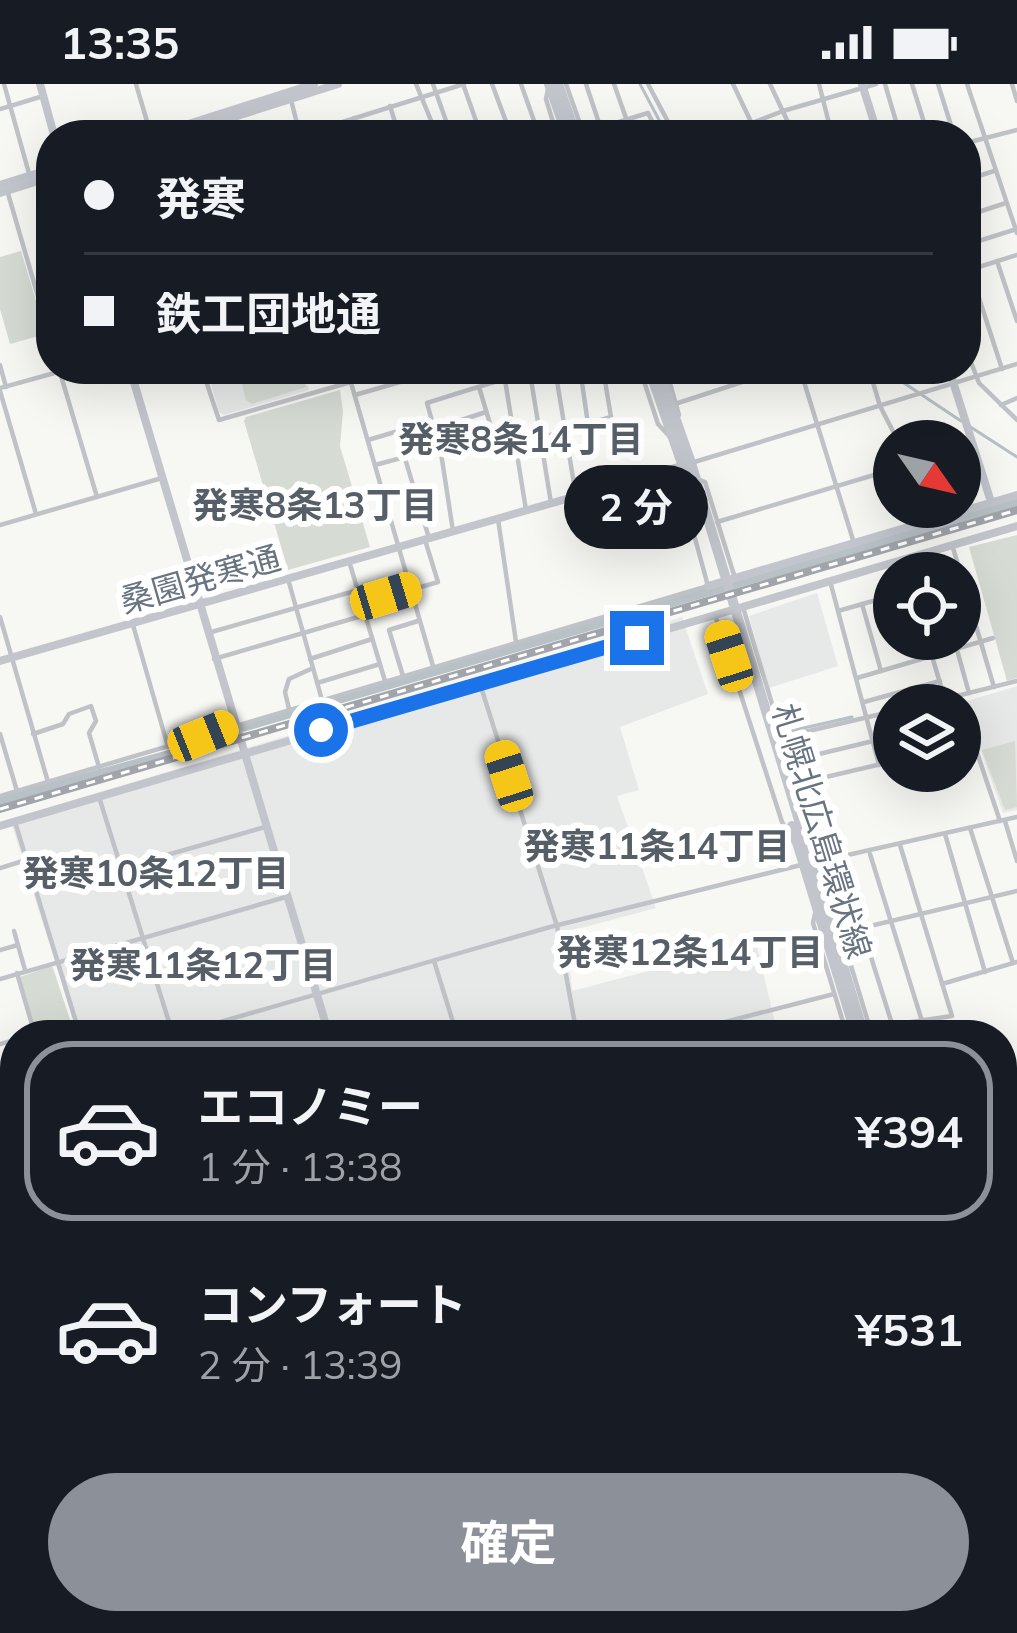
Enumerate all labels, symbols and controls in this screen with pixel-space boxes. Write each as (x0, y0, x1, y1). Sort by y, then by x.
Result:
text: 13:35 (60, 14, 179, 70)
text: 発寒 (156, 170, 246, 226)
text: 鉄工団地通 (156, 285, 381, 341)
district label: 発寒8条14丁目 (399, 416, 643, 461)
north arrow (873, 420, 981, 528)
map controls (873, 420, 981, 792)
callout: 2 分 (565, 464, 709, 548)
district label: 発寒8条13丁目 (193, 482, 437, 527)
text: 2 分 (599, 482, 673, 531)
street label: 桑園発寒通 (115, 536, 285, 621)
button: locate (873, 552, 981, 660)
car (346, 568, 426, 624)
route end (610, 611, 664, 665)
car (701, 616, 757, 696)
button: layers (873, 684, 981, 792)
street label: 札幌北広島環状線 (764, 699, 881, 963)
route start (294, 703, 348, 757)
car (163, 706, 243, 766)
car (481, 736, 537, 816)
district label: 発寒11条14丁目 (524, 823, 790, 868)
district label: 発寒10条12丁目 (23, 850, 289, 895)
district label: 発寒12条14丁目 (557, 929, 823, 974)
district label: 発寒11条12丁目 (70, 942, 336, 987)
icon: car (54, 1077, 162, 1185)
text: エコノミー (198, 1078, 423, 1134)
text: ¥394 (855, 1103, 963, 1159)
text: 1 分 · 13:38 (198, 1142, 402, 1191)
icon: car (54, 1275, 162, 1383)
text: コンフォート (198, 1276, 467, 1332)
text: ¥531 (855, 1301, 963, 1357)
text: 2 分 · 13:39 (198, 1340, 402, 1389)
button: 確定 (48, 1473, 969, 1611)

